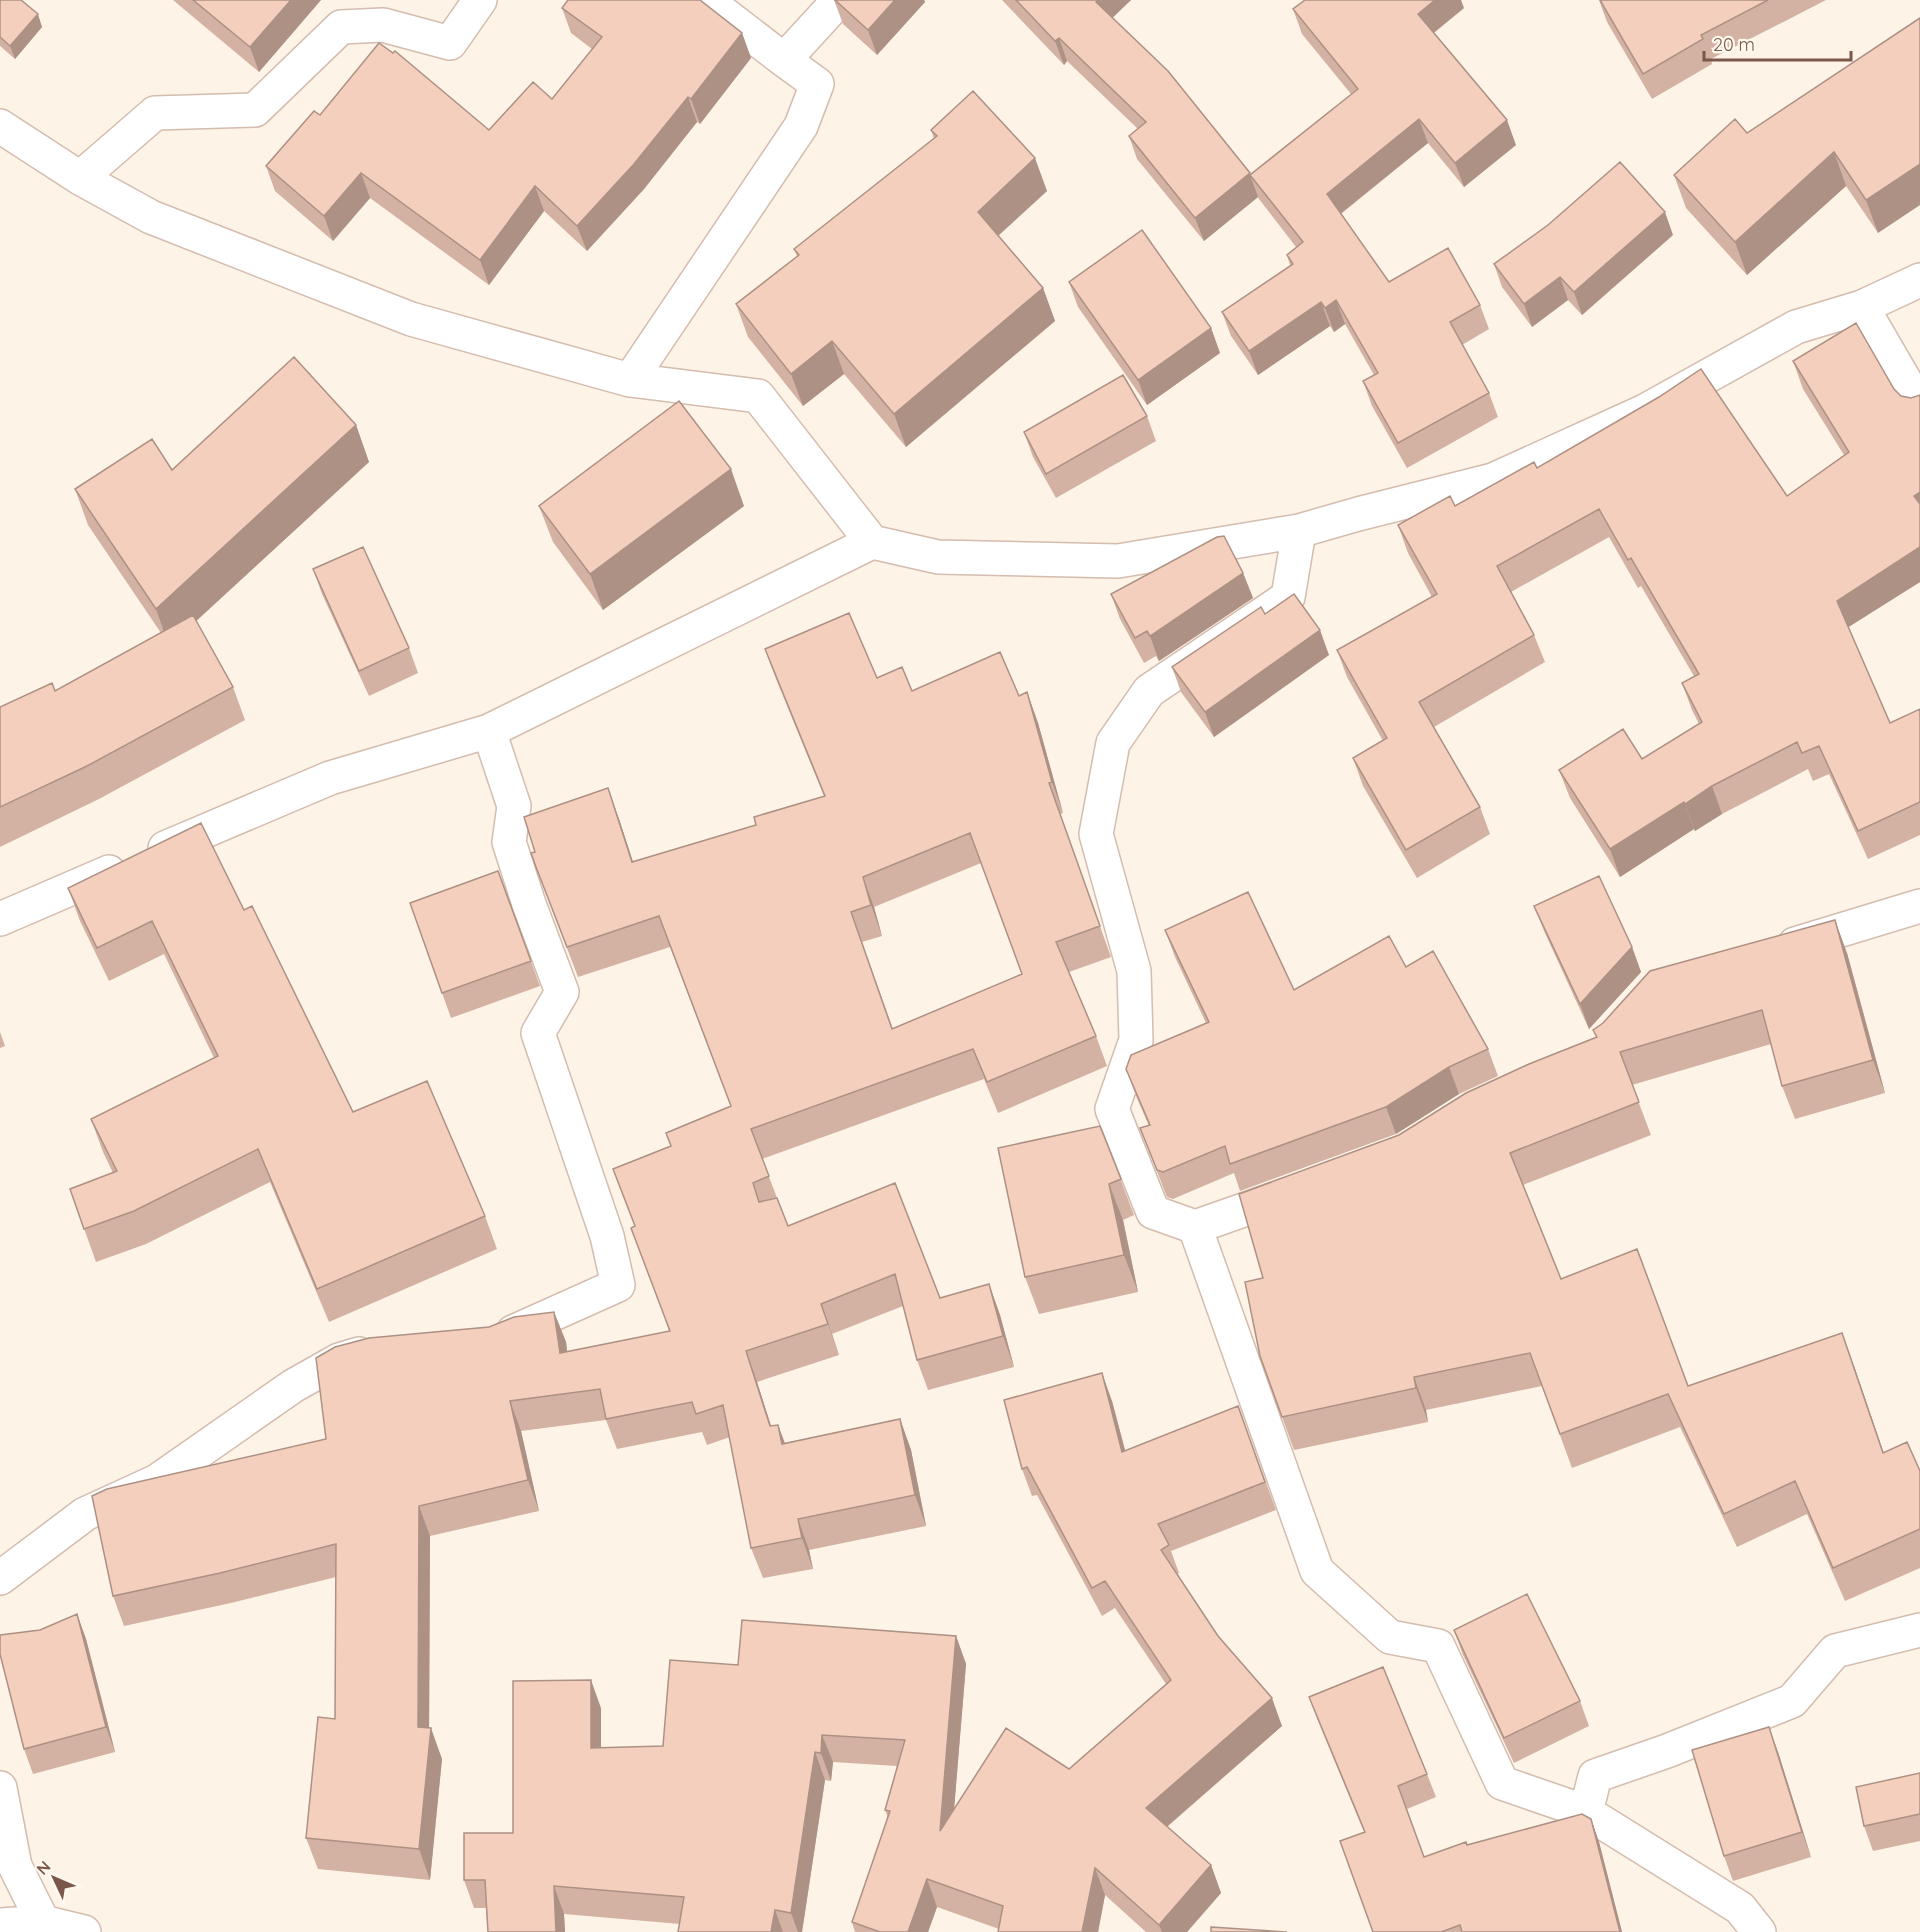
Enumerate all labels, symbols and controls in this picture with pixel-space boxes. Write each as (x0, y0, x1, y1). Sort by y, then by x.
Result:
scale bar (1704, 24, 1851, 62)
text: 20 m (1713, 33, 1755, 56)
north arrow (24, 1848, 84, 1908)
text: N (32, 1856, 54, 1879)

